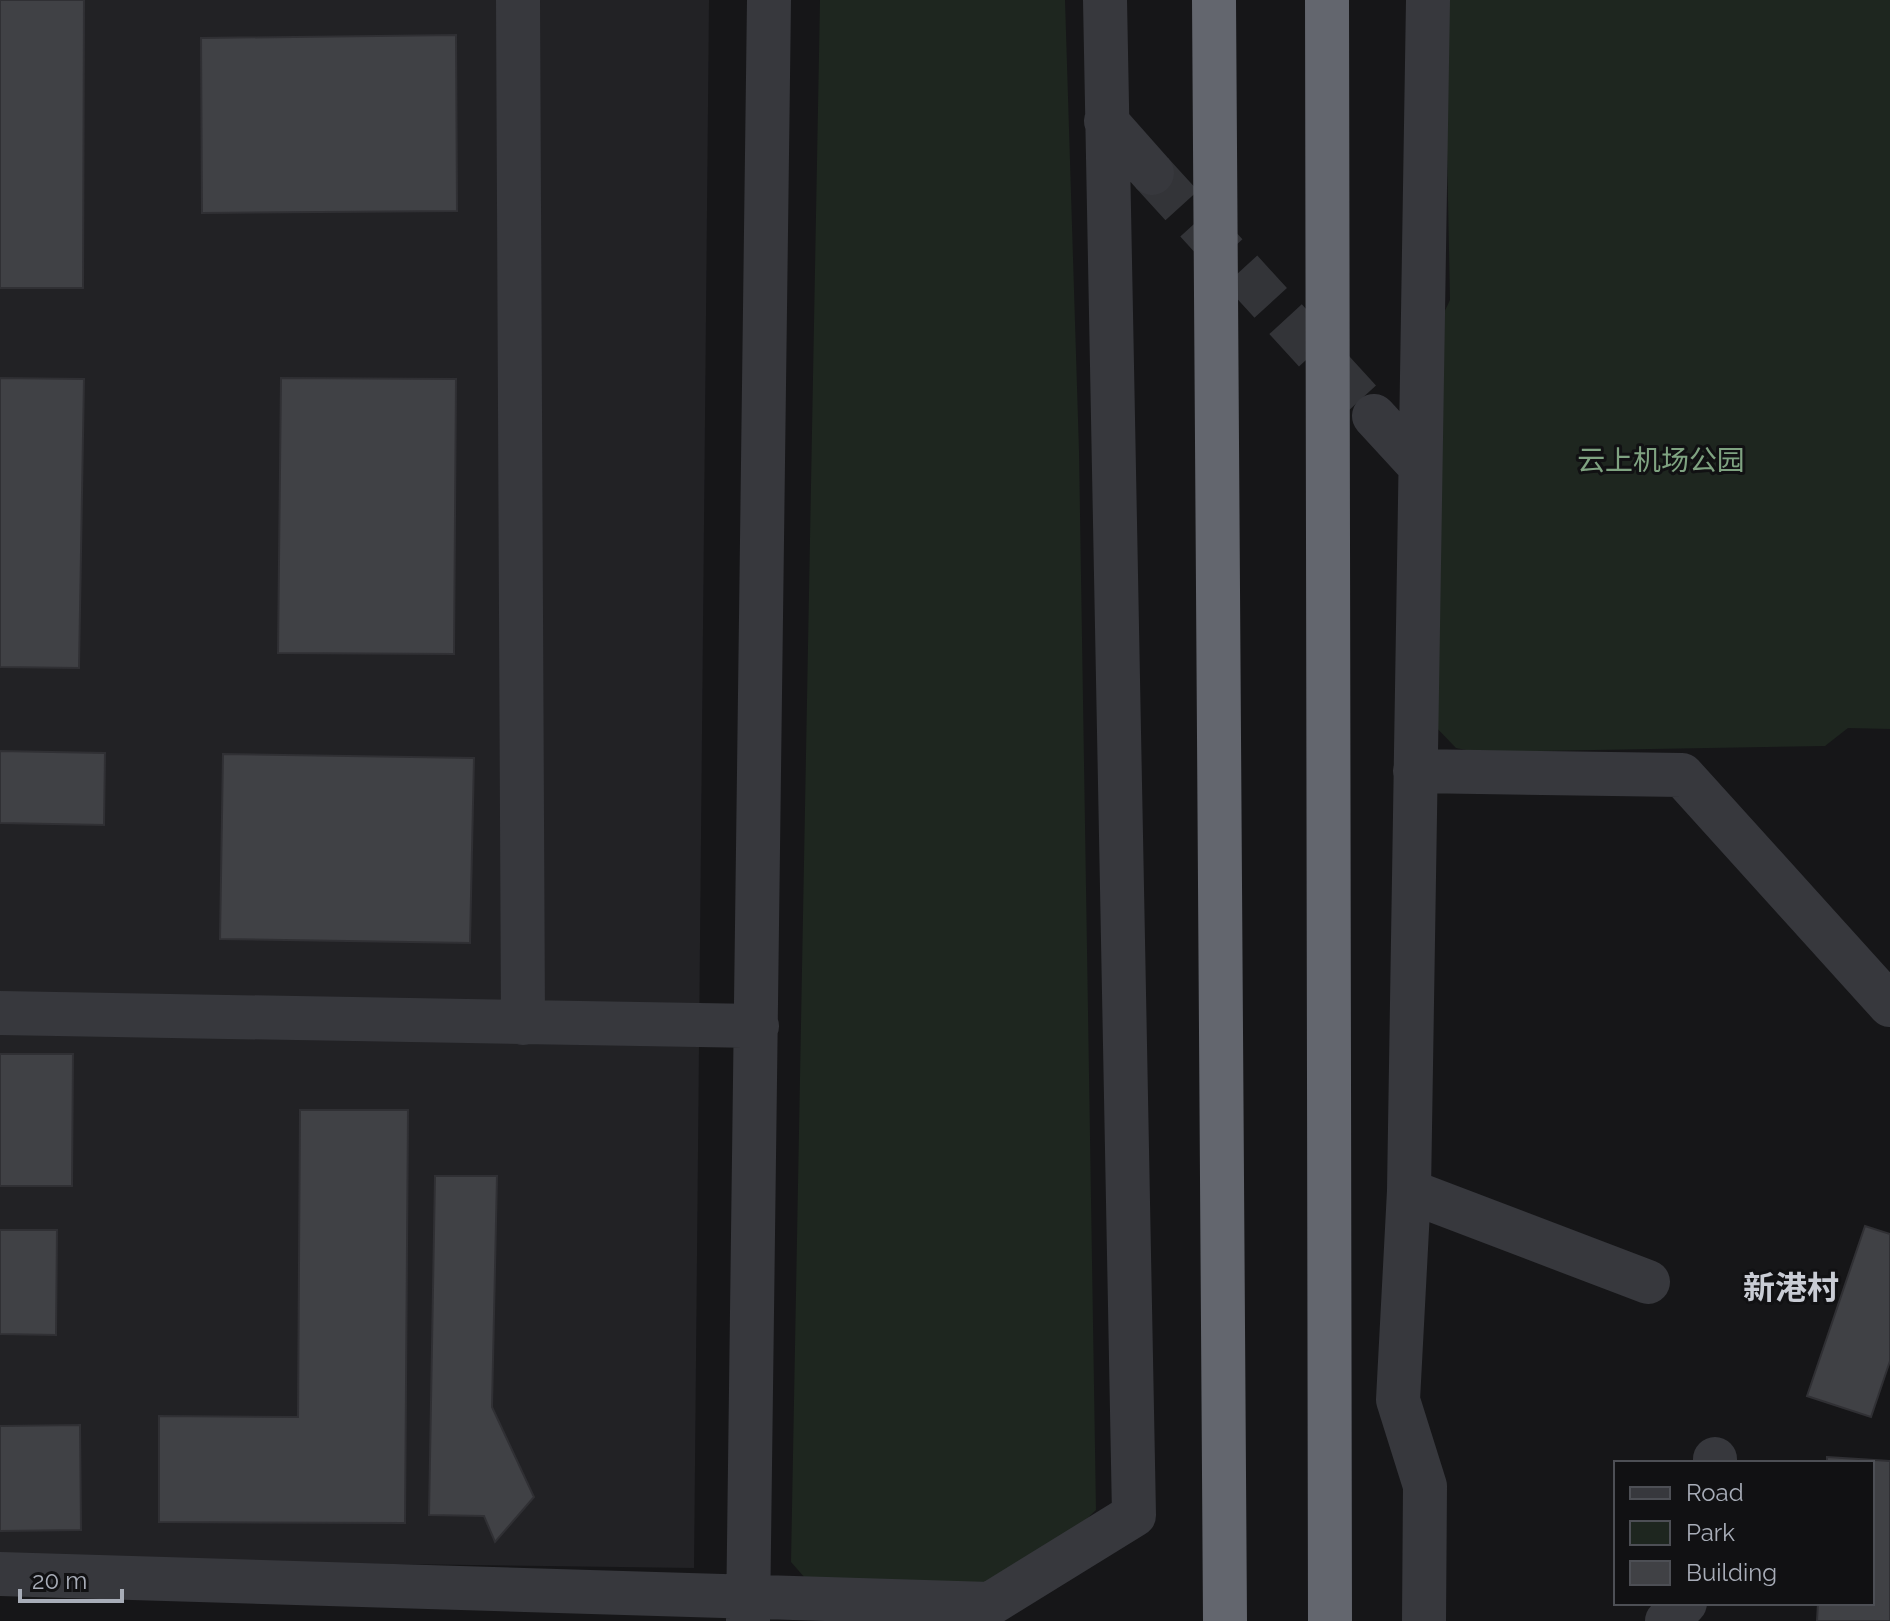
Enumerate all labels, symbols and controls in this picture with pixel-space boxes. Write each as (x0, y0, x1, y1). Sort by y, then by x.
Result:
park label: 云上机场公园 (1577, 444, 1745, 477)
district label: 新港村 (1743, 1269, 1839, 1306)
legend (1614, 1461, 1874, 1605)
text: Road (1686, 1478, 1744, 1507)
text: Park (1686, 1518, 1735, 1547)
scale bar (20, 1553, 122, 1603)
text: Building (1686, 1558, 1777, 1587)
text: 20 m (32, 1566, 87, 1595)

